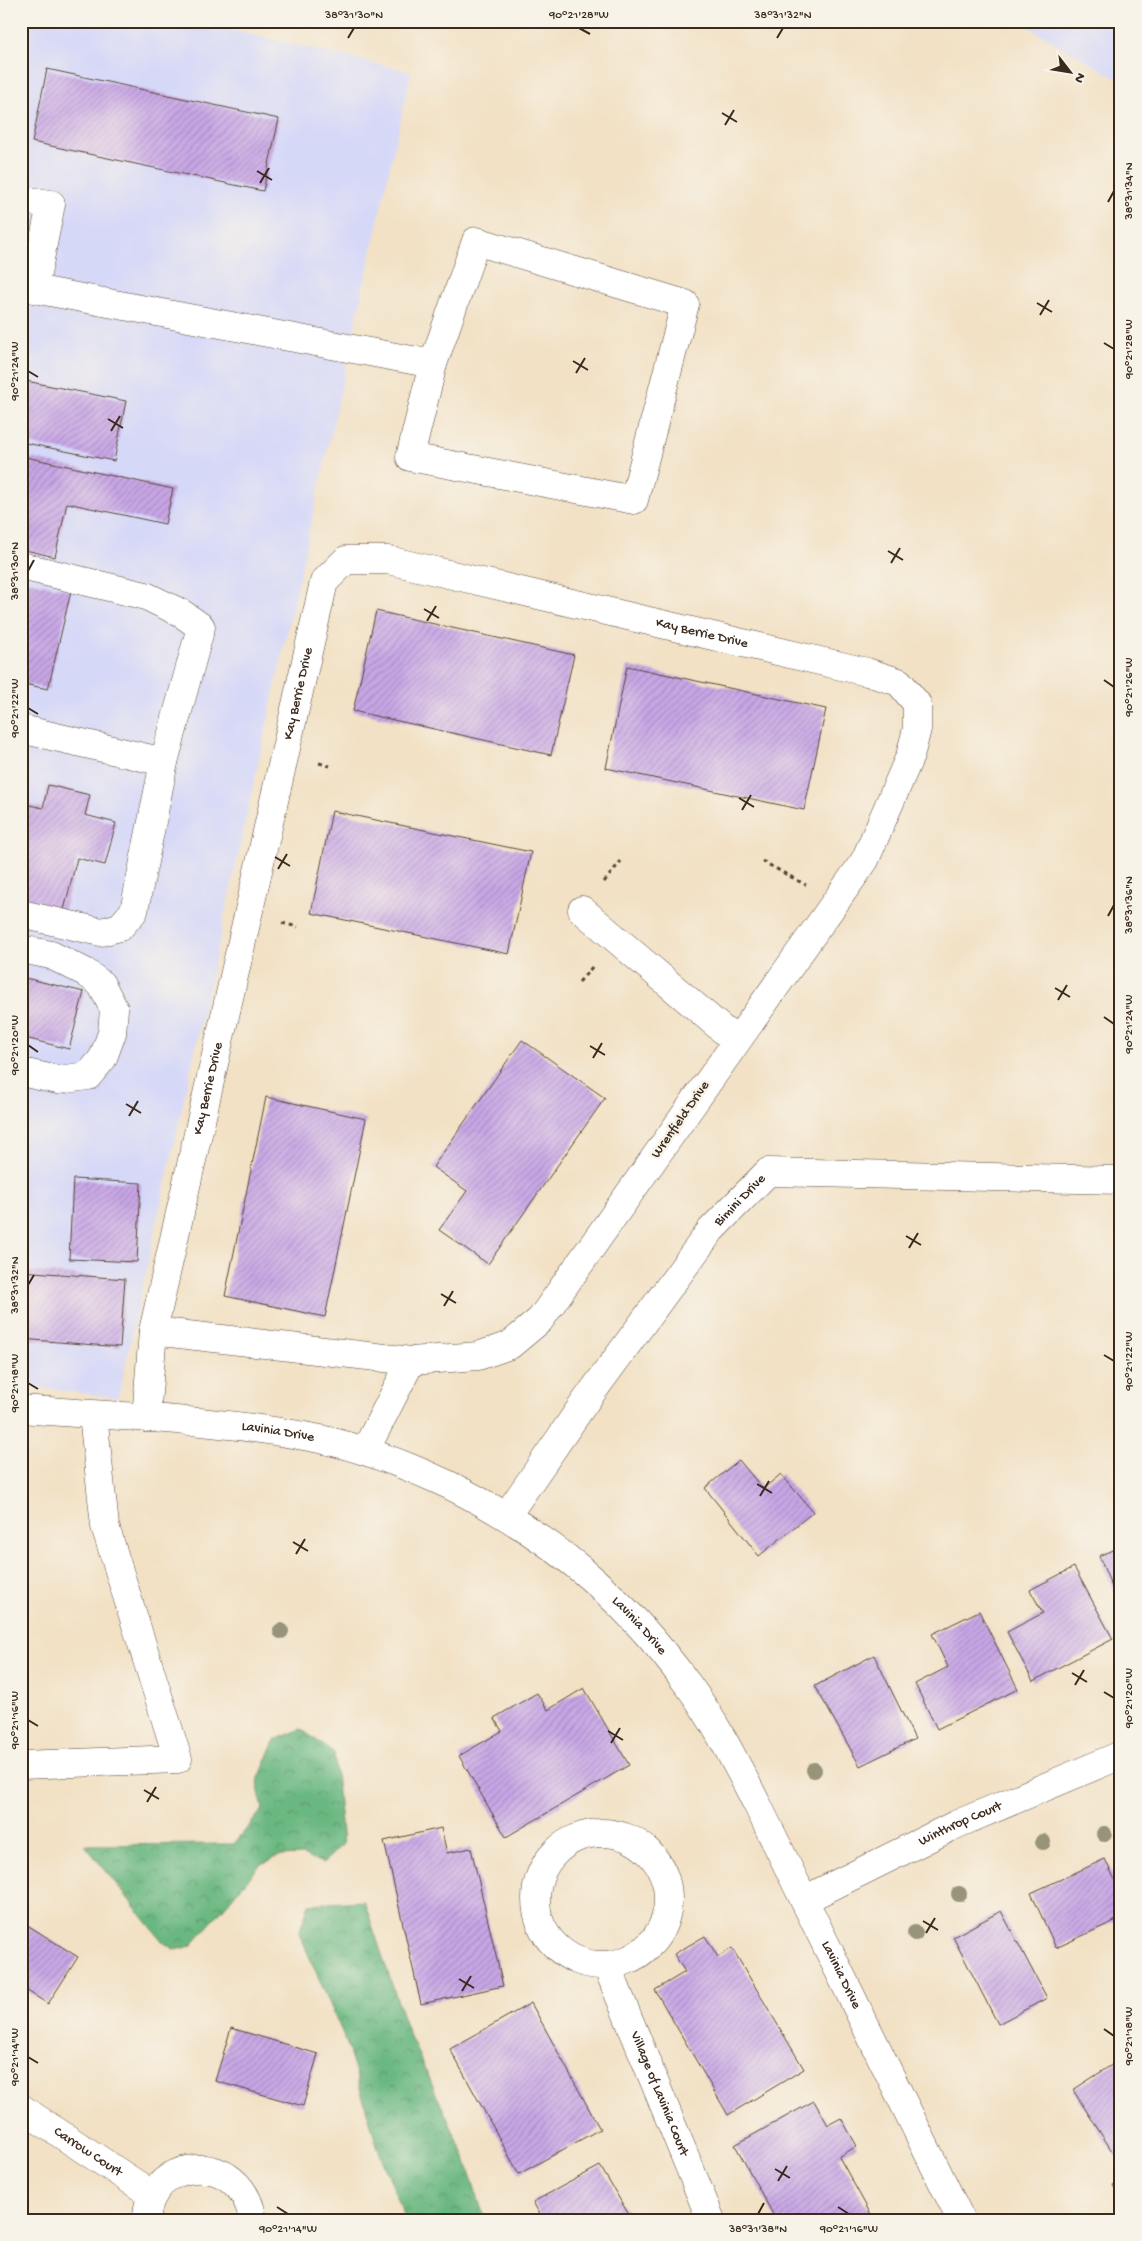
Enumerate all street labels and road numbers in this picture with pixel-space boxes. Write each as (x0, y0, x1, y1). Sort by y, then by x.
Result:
street label: Kay Berrie Drive (654, 614, 750, 653)
street label: Kay Berrie Drive (280, 645, 317, 742)
street label: Kay Berrie Drive (190, 1040, 227, 1136)
street label: Wrenfield Drive (648, 1077, 714, 1162)
street label: Bimini Drive (710, 1170, 770, 1231)
street label: Lavinia Drive (240, 1418, 317, 1446)
street label: Lavinia Drive (608, 1593, 671, 1659)
street label: Winthrop Court (916, 1797, 1006, 1850)
street label: Lavinia Drive (817, 1938, 865, 2012)
street label: Village of Lavinia Court (626, 2028, 693, 2160)
street label: Carrow Court (50, 2123, 126, 2182)

